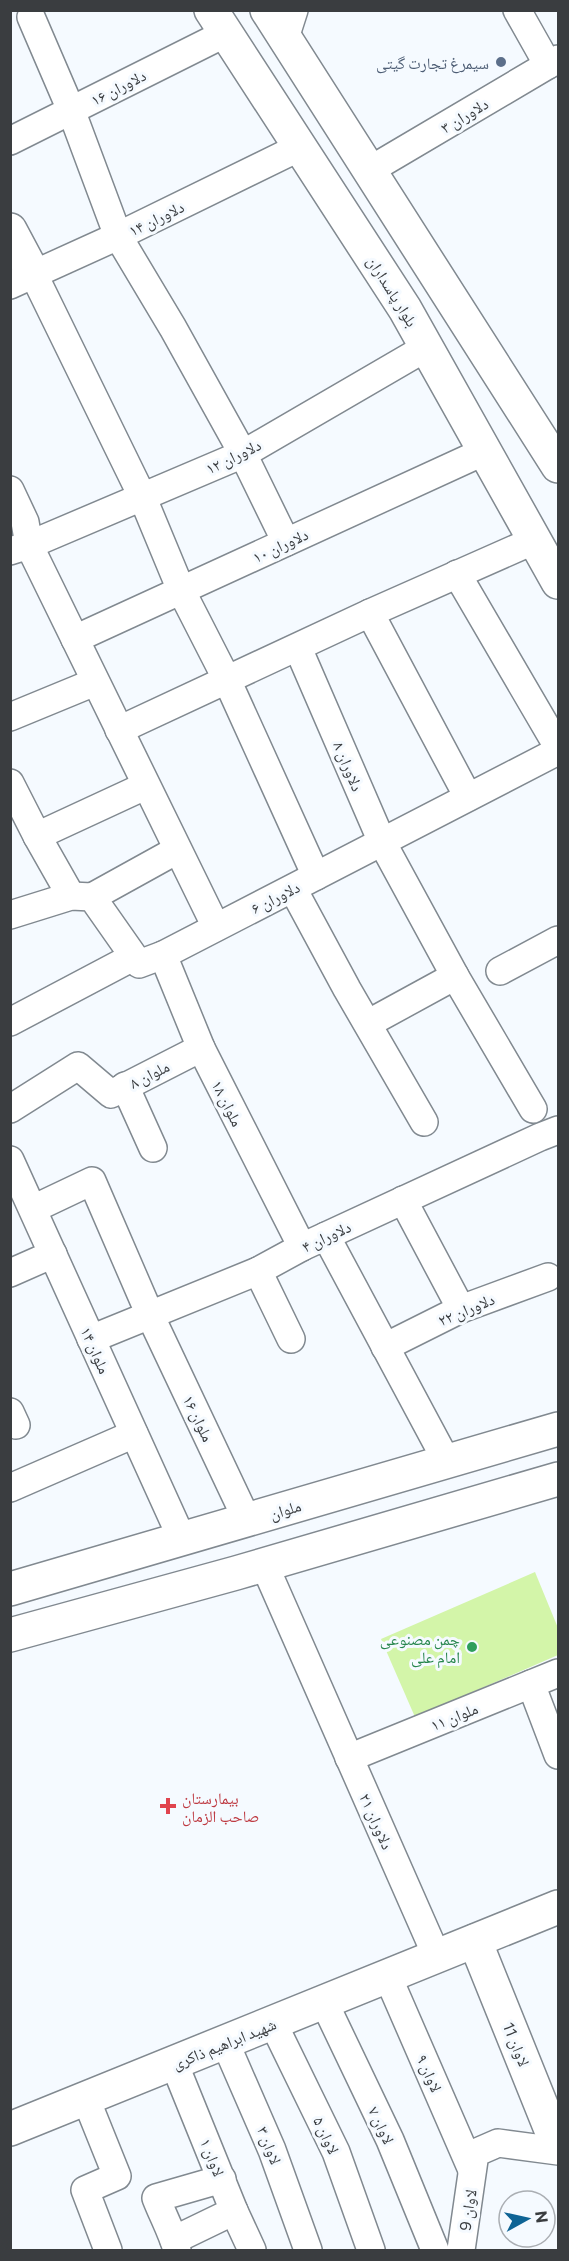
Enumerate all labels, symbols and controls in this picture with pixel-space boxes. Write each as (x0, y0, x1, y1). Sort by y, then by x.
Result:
place label: سیمرغ تجارت گیتی (376, 53, 489, 74)
marker: سیمرغ تجارت گیتی (494, 55, 508, 69)
street label: دلاوران ۱۶ (87, 65, 150, 111)
street label: دلاوران ۳ (437, 93, 492, 138)
street label: دلاوران ۱۴ (125, 196, 188, 241)
street label: بلوار پاسداران (362, 252, 422, 331)
street label: دلاوران ۱۲ (202, 434, 265, 479)
street label: دلاوران ۱۰ (249, 524, 312, 568)
street label: دلاوران ۸ (328, 738, 368, 794)
street label: دلاوران ۶ (248, 877, 303, 919)
street label: ملوان ۸ (126, 1056, 173, 1094)
street label: ملوان ۱۸ (207, 1077, 248, 1130)
street label: دلاوران ۴ (298, 1216, 354, 1257)
street label: دلاوران ۲۲ (435, 1289, 498, 1331)
street label: ملوان ۱۴ (75, 1324, 115, 1377)
street label: ملوان ۱۶ (178, 1392, 218, 1445)
street label: ملوان (267, 1495, 304, 1525)
place label: چمن مصنوعی امام علی (380, 1629, 460, 1668)
marker: چمن مصنوعی امام علی (465, 1640, 479, 1654)
street label: ملوان ۱۱ (428, 1698, 481, 1736)
place label: بیمارستان صاحب الزمان (182, 1788, 259, 1827)
street label: دلاوران ۲۱ (354, 1790, 398, 1853)
marker: بیمارستان صاحب الزمان (159, 1797, 177, 1815)
street label: شهید ابراهیم ذاکری (169, 2014, 279, 2074)
street label: لاوان 11 (498, 2019, 534, 2070)
street label: لاوان ۹ (412, 2051, 447, 2096)
street label: لاوان ۷ (363, 2103, 399, 2148)
street label: لاوان ۵ (308, 2113, 344, 2158)
street label: لاوان ۳ (252, 2123, 286, 2167)
street label: لاوان ۱ (195, 2135, 229, 2179)
street label: لاوان 9 (454, 2188, 482, 2232)
north arrow (497, 2189, 557, 2249)
text: N (532, 2210, 553, 2224)

